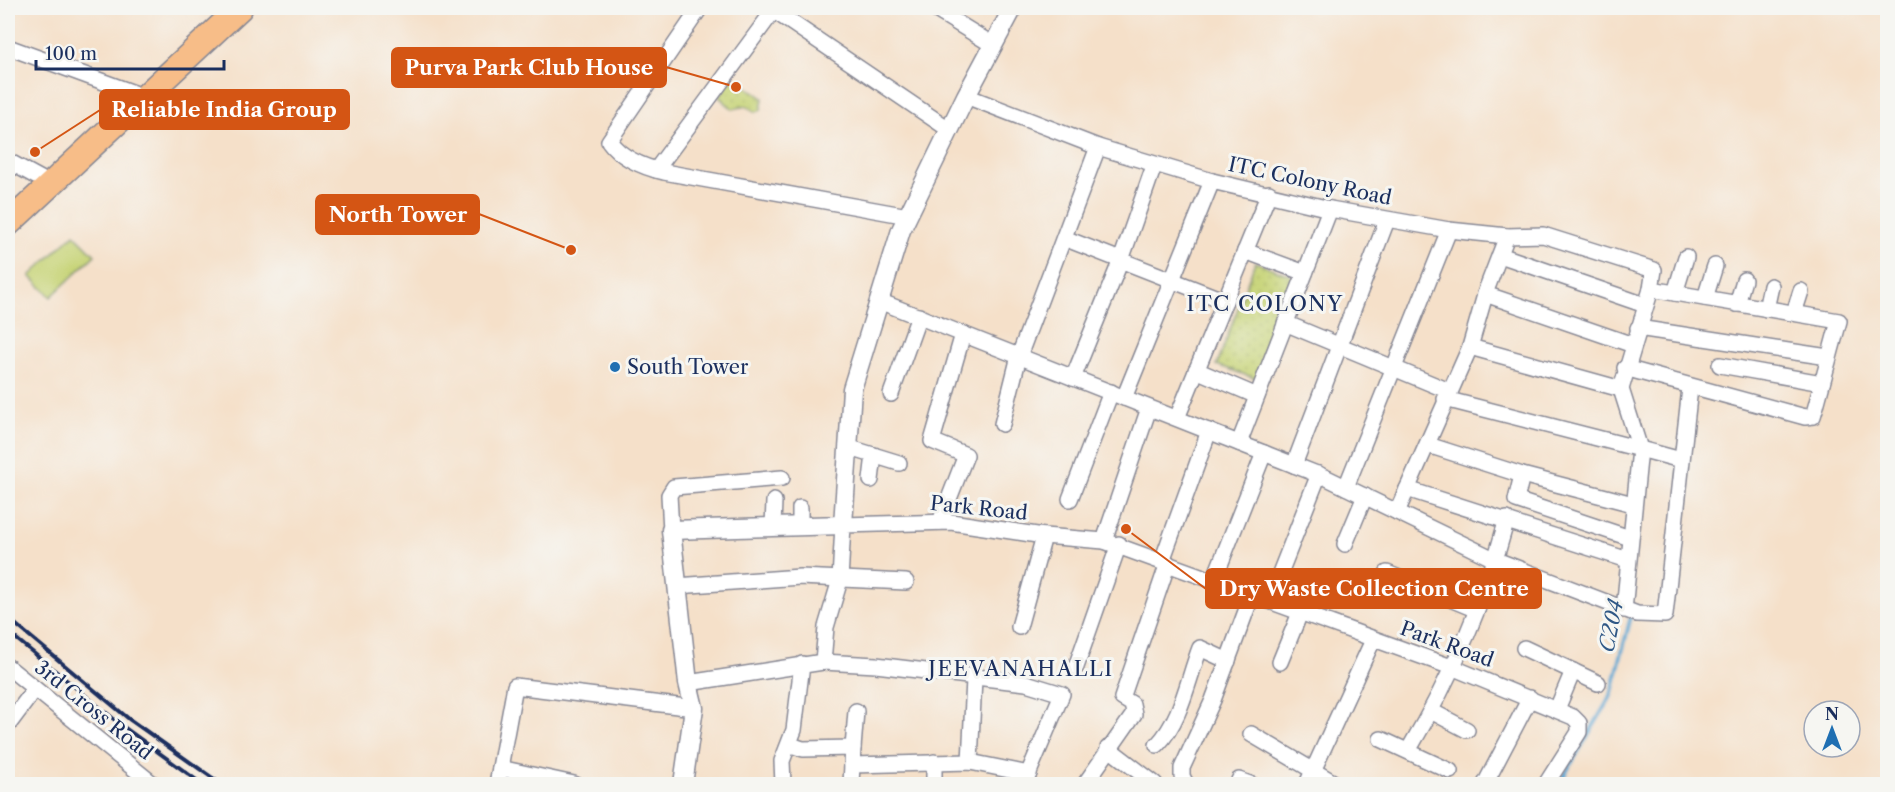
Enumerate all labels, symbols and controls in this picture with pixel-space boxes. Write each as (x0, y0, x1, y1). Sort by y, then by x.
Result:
scale bar (36, 33, 224, 71)
text: 100 m (45, 43, 97, 65)
callout: Purva Park Club House (392, 48, 666, 87)
text: Purva Park Club House (405, 55, 653, 80)
callout: Reliable India Group (100, 90, 349, 129)
text: Reliable India Group (111, 97, 337, 122)
street label: ITC Colony Road (1226, 152, 1394, 210)
callout: North Tower (316, 195, 479, 234)
text: North Tower (329, 202, 468, 227)
district label: ITC COLONY (1186, 291, 1344, 316)
place label: South Tower (627, 355, 749, 379)
marker: South Tower (608, 360, 622, 374)
street label: Park Road (929, 491, 1029, 525)
callout: Dry Waste Collection Centre (1206, 569, 1541, 608)
text: Dry Waste Collection Centre (1219, 576, 1529, 601)
water label: C204 (1594, 596, 1629, 654)
street label: Park Road (1397, 616, 1497, 672)
street label: 3rd Cross Road (30, 655, 158, 765)
district label: JEEVANAHALLI (925, 656, 1114, 681)
north arrow (1802, 699, 1862, 759)
text: N (1825, 704, 1839, 724)

